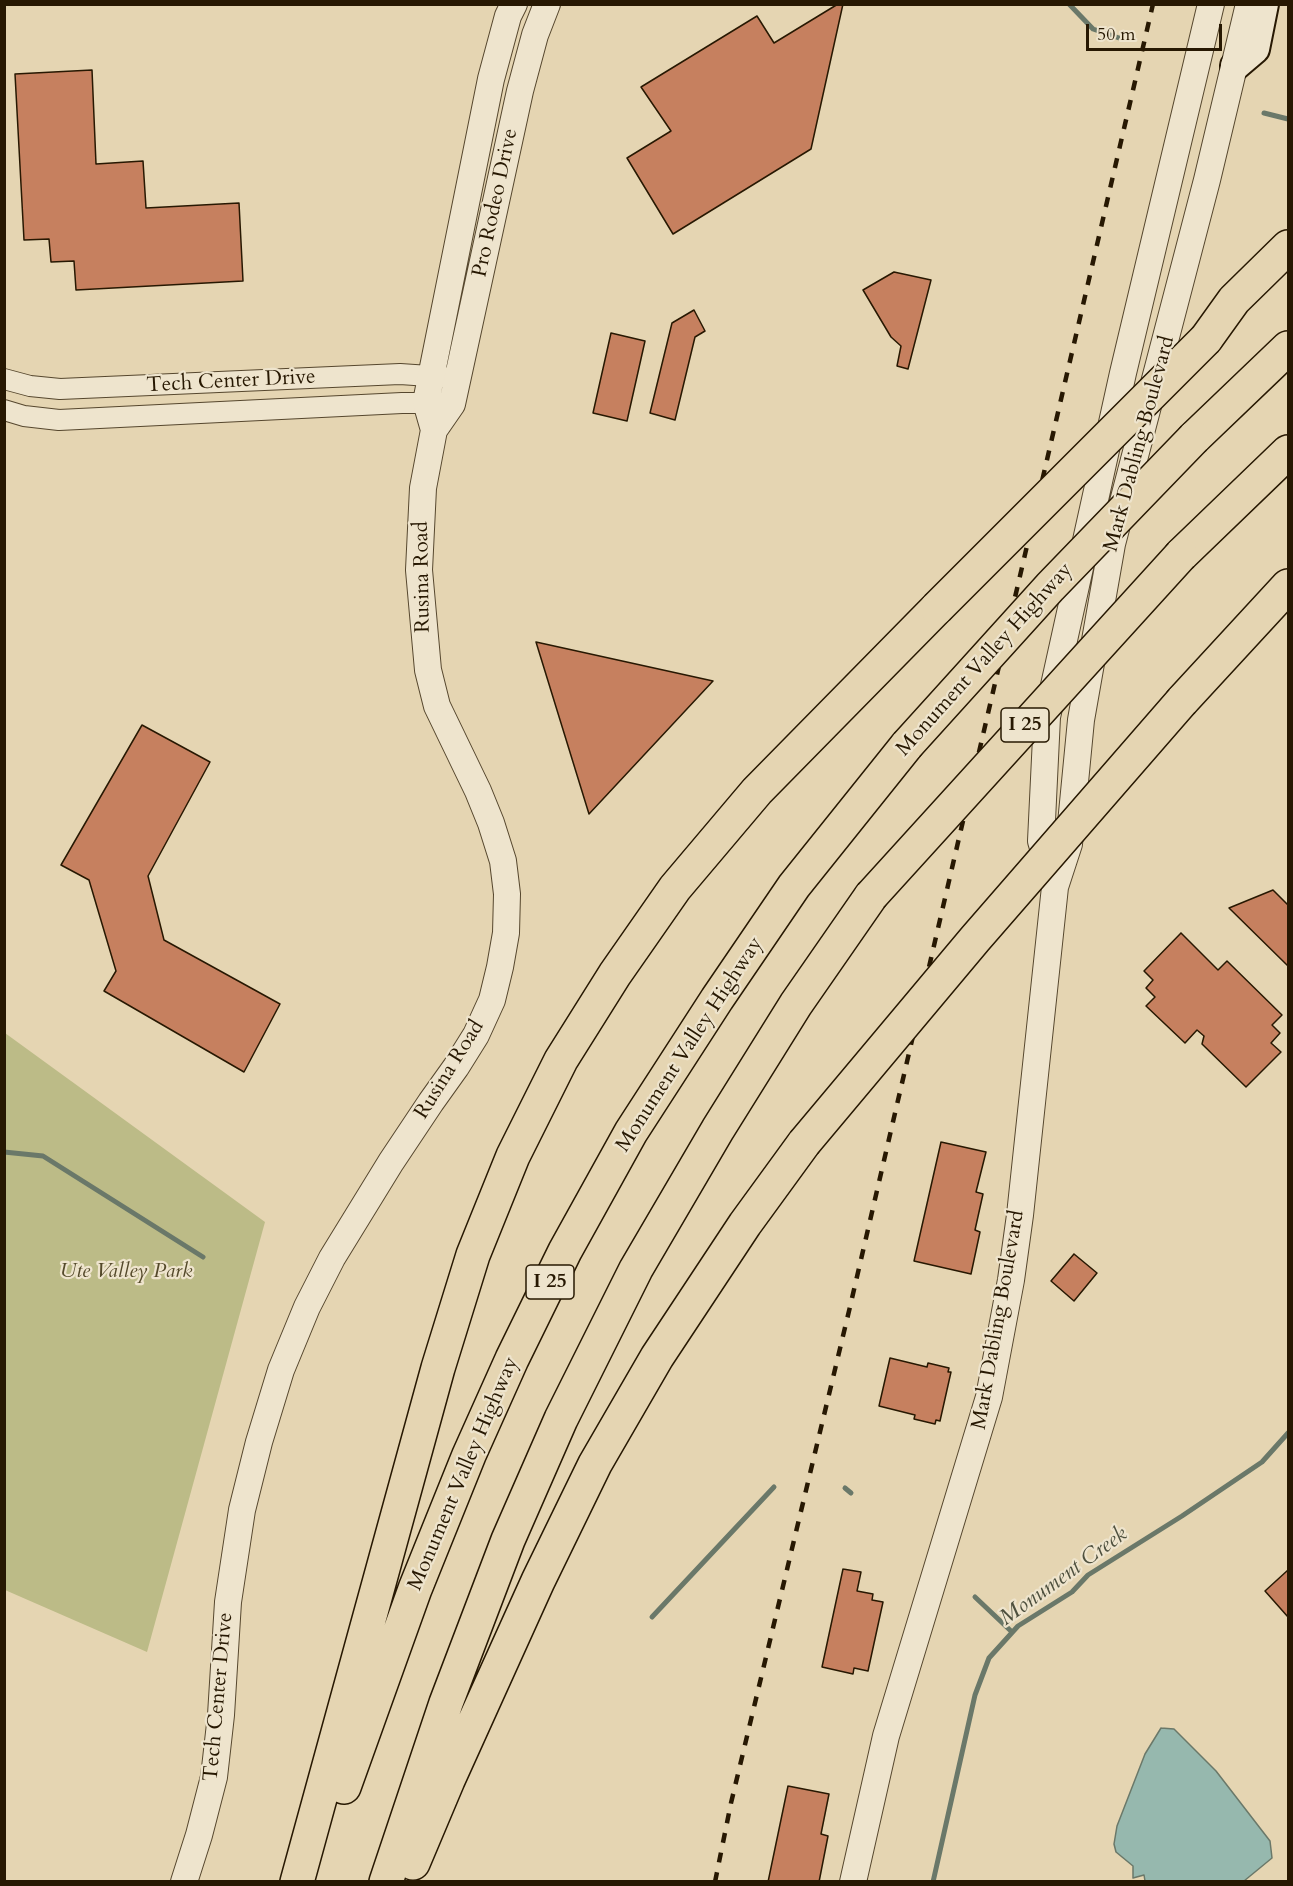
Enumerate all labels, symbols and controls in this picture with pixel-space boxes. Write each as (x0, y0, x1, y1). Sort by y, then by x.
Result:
scale bar (1089, 12, 1226, 50)
text: 50 m (1097, 22, 1136, 47)
street label: Pro Rodeo Drive (468, 126, 524, 280)
street label: Mark Dabling Boulevard (1099, 334, 1181, 554)
street label: Tech Center Drive (146, 365, 316, 399)
street label: Rusina Road (409, 521, 437, 633)
street label: Monument Valley Highway (892, 558, 1078, 762)
road number: I 25 (1001, 708, 1049, 742)
street label: Monument Valley Highway (611, 933, 769, 1157)
street label: Rusina Road (410, 1016, 490, 1124)
street label: Mark Dabling Boulevard (967, 1209, 1031, 1431)
park label: Ute Valley Park (60, 1259, 192, 1285)
road number: I 25 (526, 1265, 574, 1299)
street label: Monument Valley Highway (403, 1353, 525, 1595)
water label: Monument Creek (995, 1522, 1133, 1632)
street label: Tech Center Drive (199, 1611, 239, 1783)

